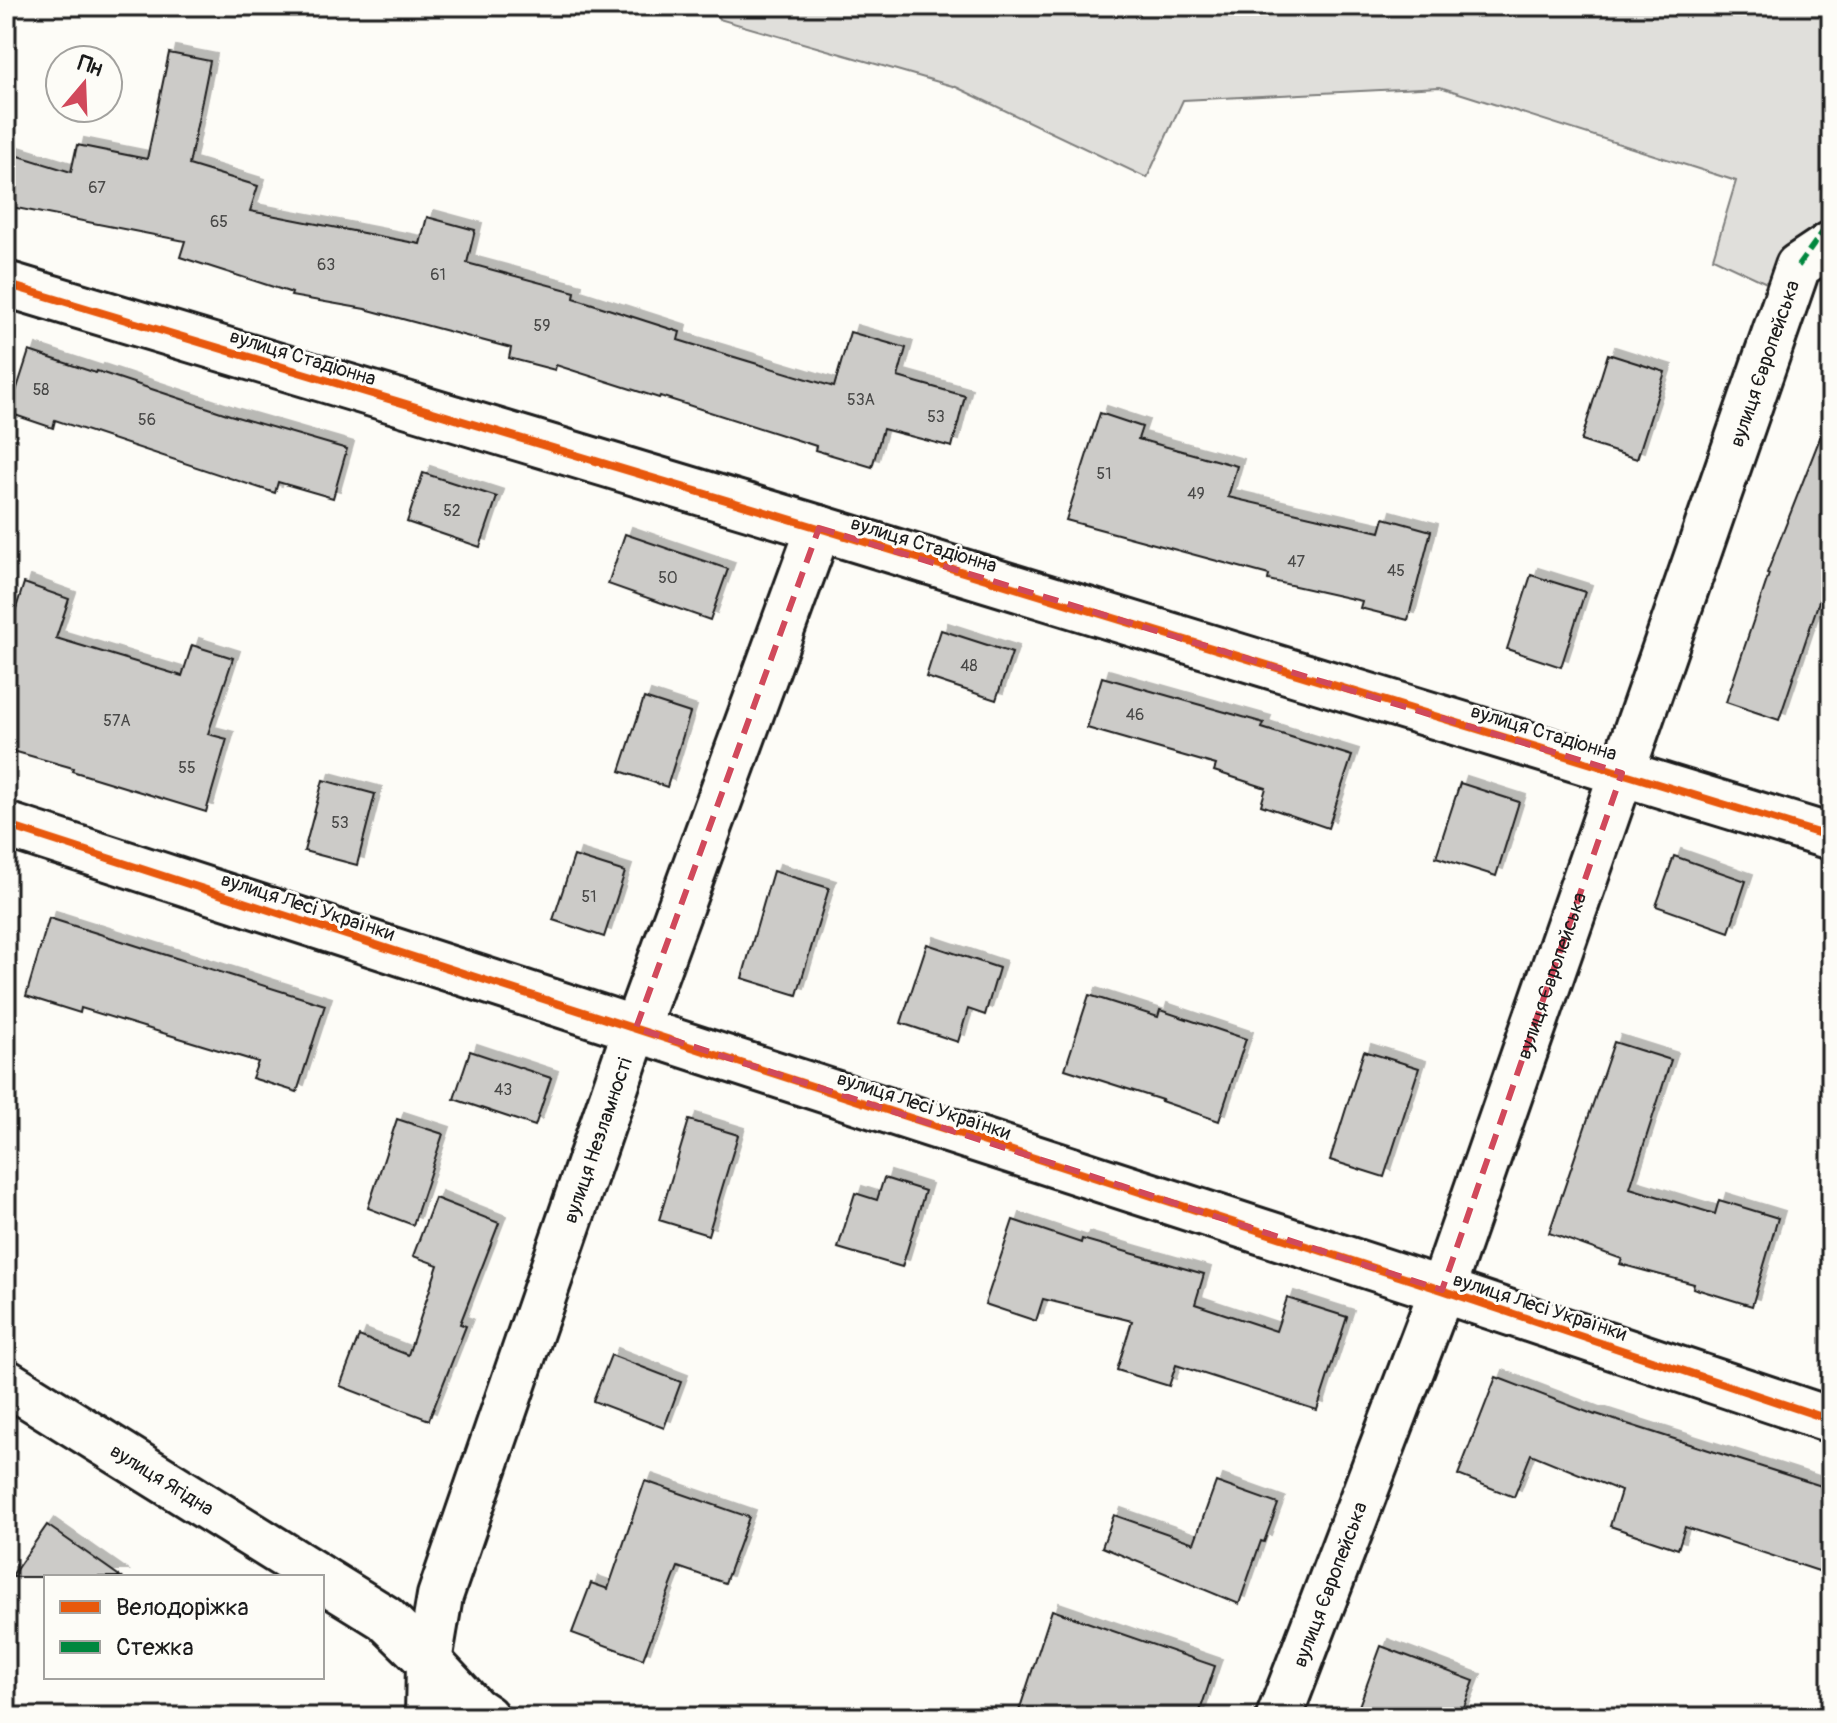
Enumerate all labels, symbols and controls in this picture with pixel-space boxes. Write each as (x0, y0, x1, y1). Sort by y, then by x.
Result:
north arrow (44, 44, 124, 124)
text: Пн (74, 49, 106, 83)
house number: 67 (88, 178, 106, 198)
house number: 65 (210, 212, 228, 232)
house number: 63 (317, 255, 335, 275)
house number: 61 (430, 265, 446, 285)
street label: вулиця Європейська (1724, 277, 1805, 450)
house number: 59 (534, 316, 550, 336)
street label: вулиця Стадіонна (227, 323, 379, 392)
house number: 58 (33, 380, 49, 400)
house number: 53А (847, 390, 875, 410)
house number: 53 (927, 407, 945, 427)
house number: 56 (138, 410, 156, 430)
house number: 51 (1097, 464, 1111, 484)
house number: 49 (1187, 484, 1205, 504)
house number: 52 (443, 501, 461, 521)
street label: вулиця Стадіонна (848, 510, 1000, 579)
house number: 47 (1287, 552, 1305, 572)
house number: 45 (1387, 561, 1405, 581)
house number: 50 (658, 568, 678, 588)
house number: 48 (960, 656, 978, 676)
street label: вулиця Стадіонна (1468, 698, 1620, 767)
house number: 46 (1126, 705, 1144, 725)
house number: 57А (103, 711, 131, 731)
house number: 55 (178, 758, 196, 778)
house number: 53 (331, 813, 349, 833)
street label: вулиця Лесі Українки (218, 867, 398, 946)
house number: 51 (582, 887, 596, 907)
street label: вулиця Європейська (1511, 889, 1592, 1062)
street label: вулиця Незламності (558, 1054, 638, 1227)
street label: вулиця Лесі Українки (834, 1066, 1014, 1145)
house number: 43 (494, 1080, 512, 1100)
street label: вулиця Лесі Українки (1450, 1267, 1630, 1346)
street label: вулиця Ягідна (105, 1438, 218, 1521)
street label: вулиця Європейська (1287, 1498, 1373, 1671)
legend (44, 1575, 324, 1679)
text: Велодоріжка (116, 1593, 249, 1622)
text: Стежка (116, 1633, 194, 1662)

